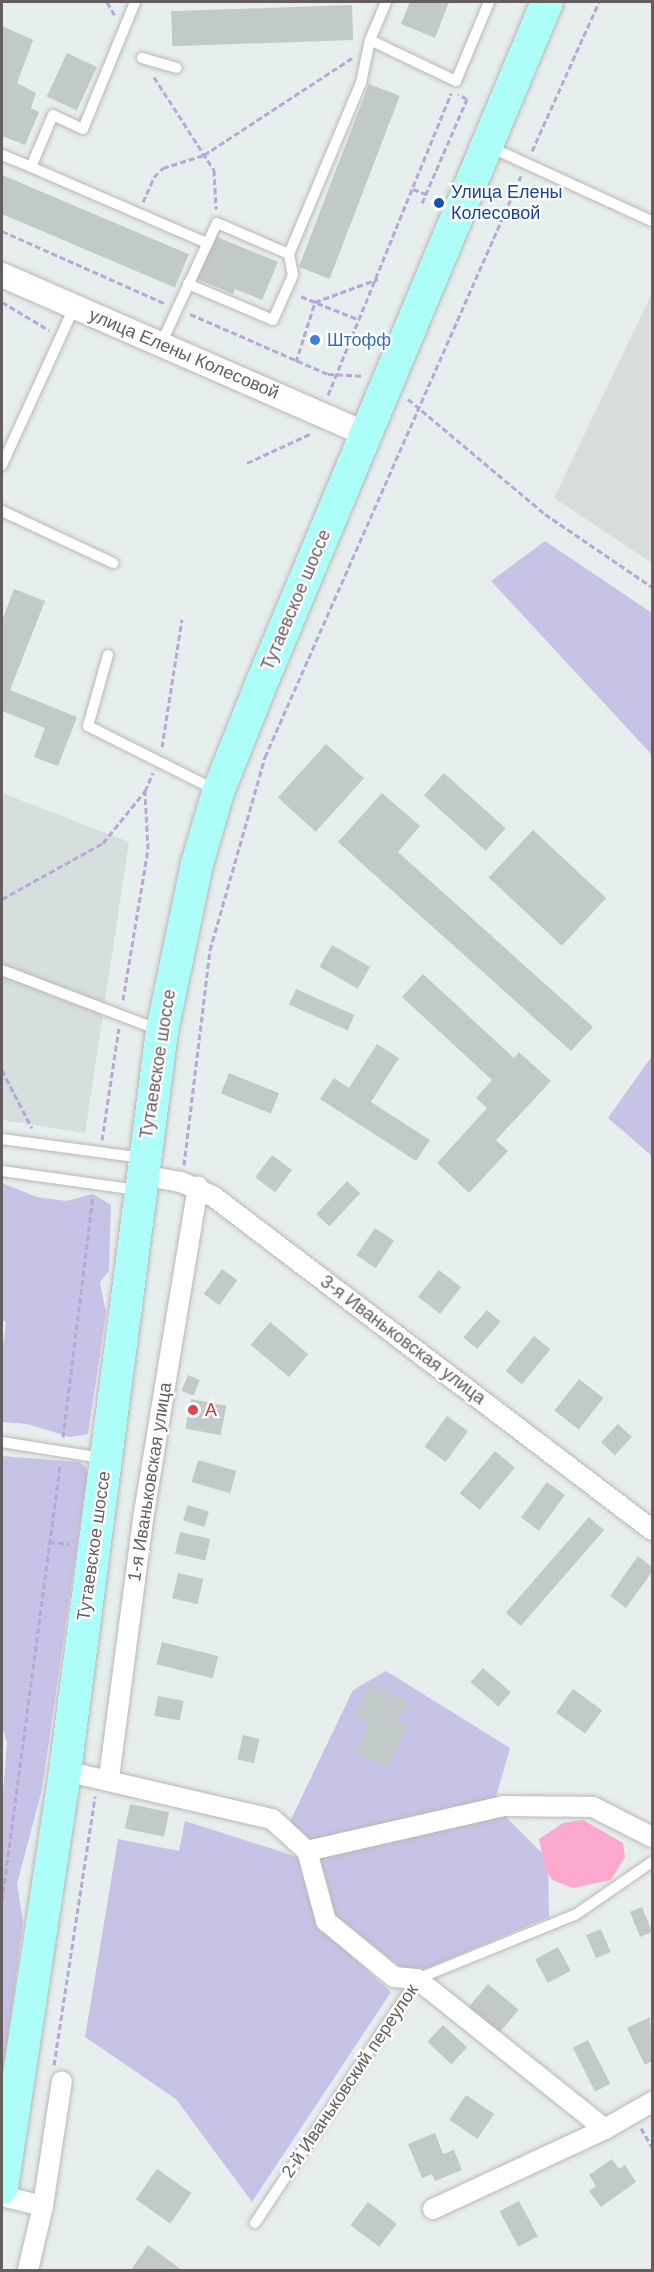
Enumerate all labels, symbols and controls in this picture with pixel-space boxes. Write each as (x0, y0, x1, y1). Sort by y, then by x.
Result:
place label: Улица Елены Колесовой (451, 182, 563, 224)
marker: Улица Елены Колесовой (432, 196, 446, 210)
street label: улица Елены Колесовой (86, 304, 282, 404)
place label: Штофф (327, 329, 391, 351)
marker: Штофф (308, 333, 322, 347)
street label: Тутаевское шоссе (257, 526, 335, 674)
street label: Тутаевское шоссе (136, 988, 180, 1140)
street label: 3-я Иваньковская улица (316, 1271, 490, 1409)
street label: 1-я Иваньковская улица (124, 1381, 176, 1583)
place label: А (205, 1399, 217, 1421)
marker: А (186, 1403, 200, 1417)
street label: Тутаевское шоссе (73, 1470, 115, 1622)
street label: 2-й Иваньковский переулок (277, 1980, 423, 2182)

